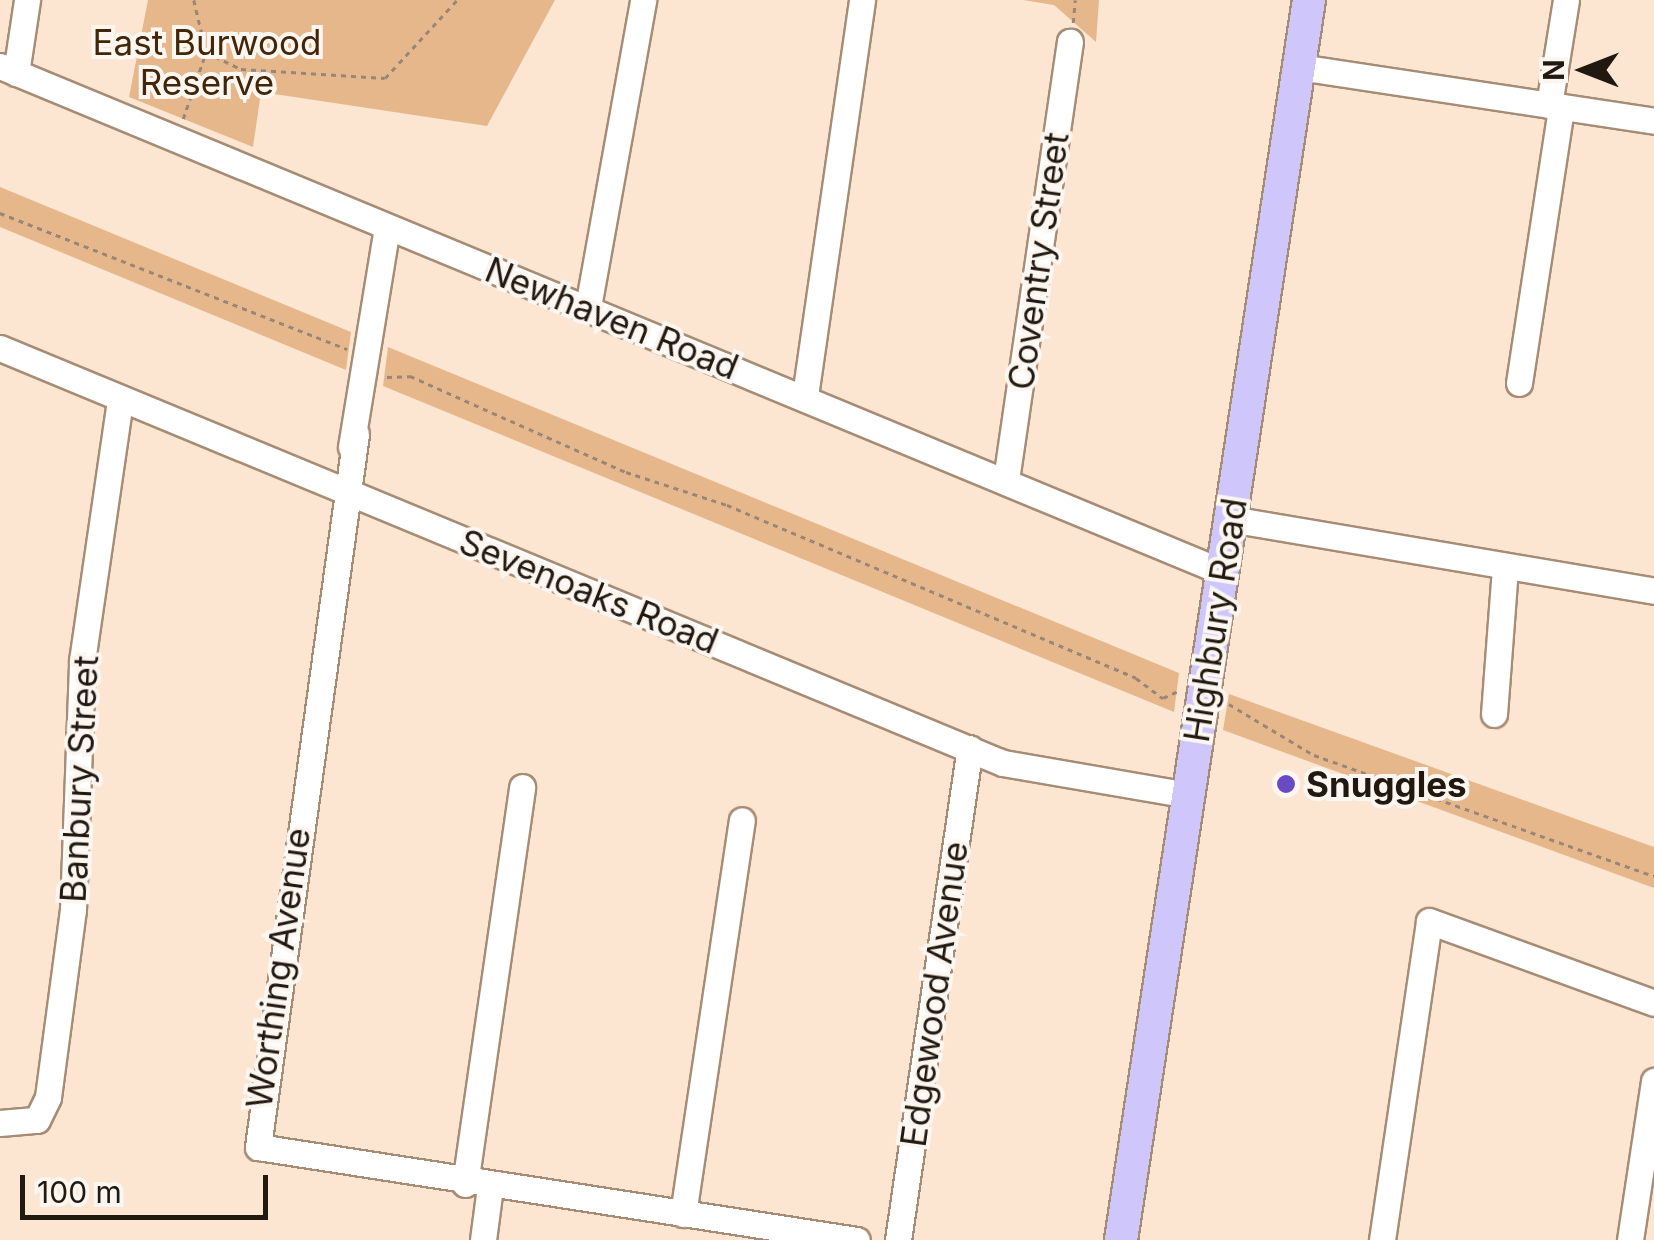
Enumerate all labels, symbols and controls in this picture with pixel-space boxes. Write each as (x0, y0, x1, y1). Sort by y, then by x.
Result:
north arrow (1534, 20, 1634, 120)
park label: East Burwood Reserve (93, 21, 321, 103)
text: N (1537, 59, 1571, 81)
street label: Coventry Street (999, 130, 1077, 392)
street label: Newhaven Road (479, 248, 745, 388)
street label: Highbury Road (1175, 495, 1255, 745)
street label: Sevenoaks Road (454, 520, 724, 662)
street label: Banbury Street (52, 654, 106, 904)
place label: Snuggles (1306, 763, 1467, 805)
marker: Snuggles (1275, 773, 1297, 795)
street label: Worthing Avenue (238, 825, 318, 1111)
street label: Edgewood Avenue (892, 839, 976, 1149)
scale bar (25, 1155, 272, 1217)
text: 100 m (37, 1174, 122, 1210)

